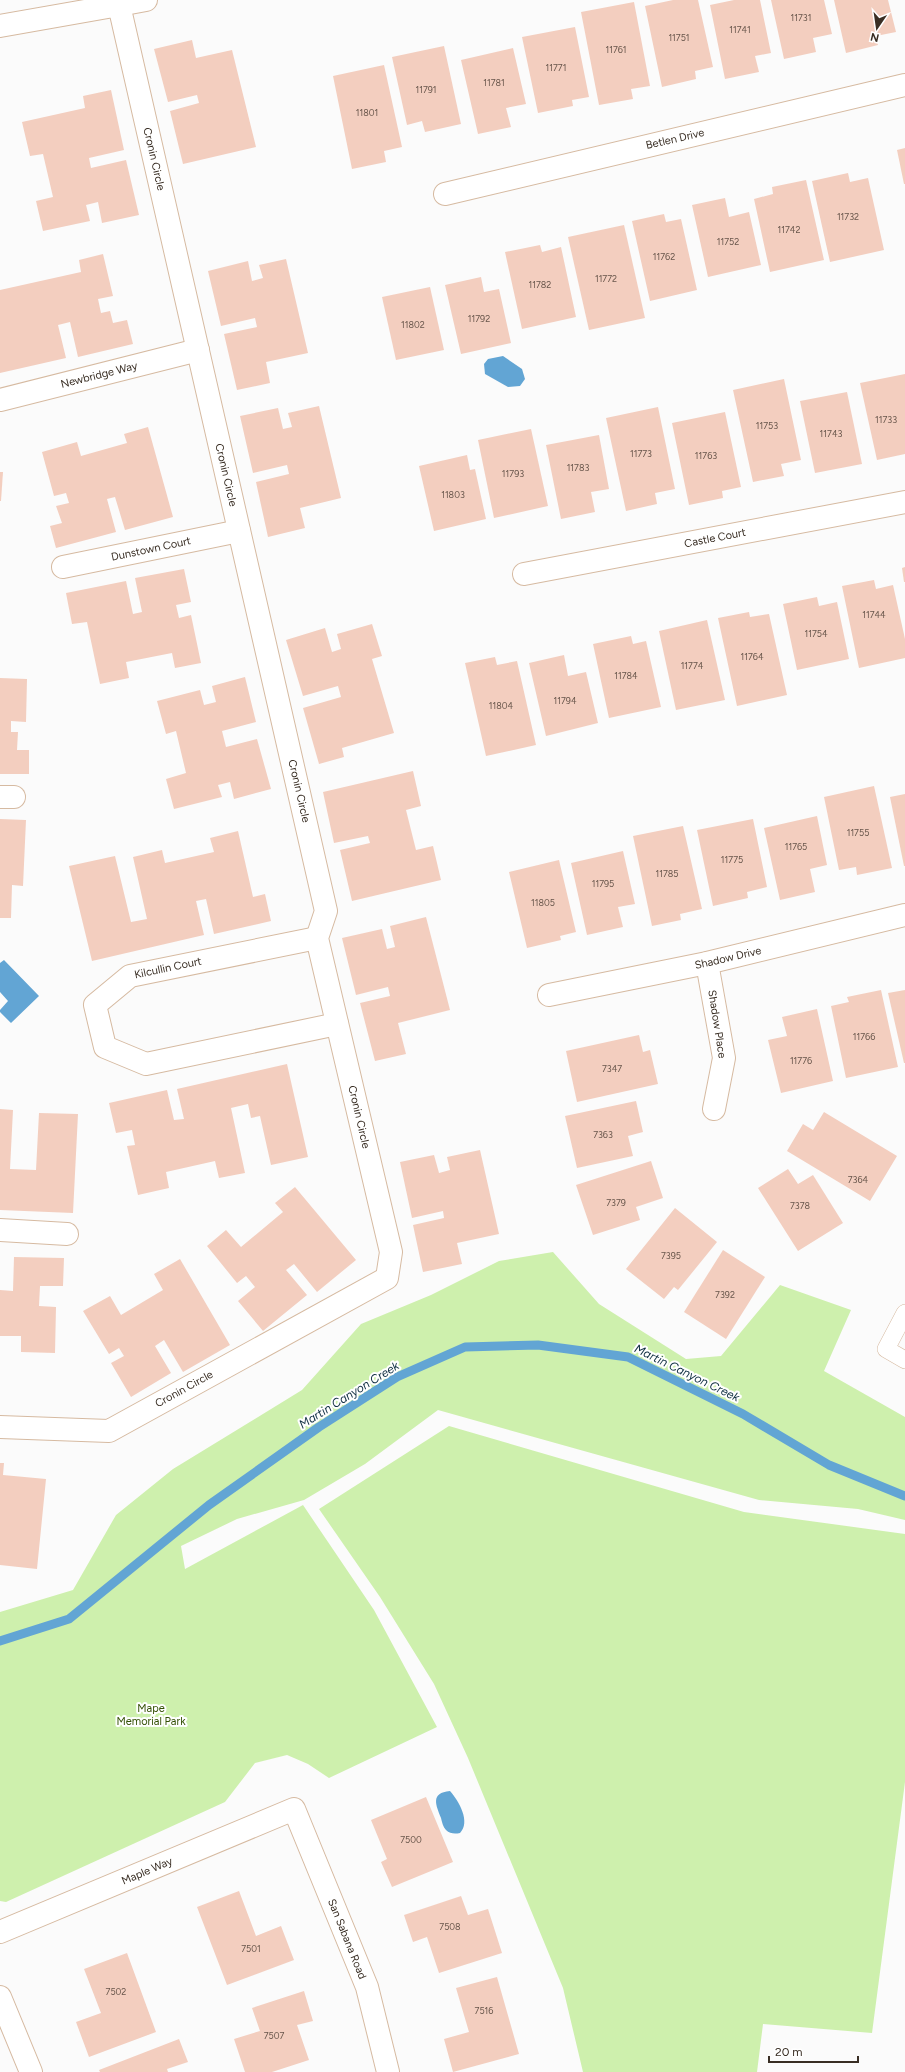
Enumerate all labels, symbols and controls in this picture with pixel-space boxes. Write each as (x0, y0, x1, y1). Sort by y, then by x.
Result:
north arrow (857, 8, 897, 48)
house number: 11731 (791, 12, 811, 23)
house number: 11741 (729, 24, 751, 35)
text: N (869, 30, 880, 45)
house number: 11751 (668, 32, 690, 43)
house number: 11761 (605, 44, 627, 55)
house number: 11771 (546, 62, 566, 73)
house number: 11781 (483, 77, 505, 88)
house number: 11791 (415, 84, 437, 95)
house number: 11801 (356, 107, 378, 118)
street label: Cronin Circle (140, 126, 168, 192)
street label: Betlen Drive (644, 126, 706, 152)
house number: 11732 (837, 211, 859, 222)
house number: 11742 (778, 224, 800, 235)
house number: 11752 (717, 236, 739, 247)
house number: 11762 (653, 251, 675, 262)
house number: 11772 (595, 273, 617, 284)
house number: 11782 (529, 279, 551, 290)
house number: 11792 (468, 313, 490, 324)
house number: 11802 (401, 319, 425, 330)
street label: Newbridge Way (59, 359, 139, 391)
house number: 11733 (875, 414, 897, 425)
house number: 11753 (756, 420, 778, 431)
house number: 11743 (820, 428, 842, 439)
street label: Cronin Circle (212, 442, 240, 508)
house number: 11773 (630, 448, 652, 459)
house number: 11763 (695, 450, 717, 461)
house number: 11783 (567, 462, 589, 473)
house number: 11793 (502, 468, 524, 479)
house number: 11803 (441, 489, 465, 500)
street label: Castle Court (683, 526, 747, 550)
street label: Dunstown Court (110, 534, 192, 564)
house number: 11744 (862, 609, 886, 620)
house number: 11754 (804, 628, 828, 639)
house number: 11764 (741, 651, 764, 662)
house number: 11774 (681, 660, 704, 671)
house number: 11784 (614, 670, 638, 681)
house number: 11794 (554, 695, 577, 706)
house number: 11804 (489, 700, 514, 711)
street label: Cronin Circle (285, 758, 313, 824)
house number: 11755 (847, 827, 869, 838)
house number: 11765 (785, 841, 807, 852)
house number: 11775 (721, 854, 743, 865)
house number: 11785 (656, 868, 678, 879)
house number: 11795 (592, 878, 614, 889)
house number: 11805 (531, 897, 555, 908)
street label: Shadow Drive (693, 944, 763, 972)
street label: Kilcullin Court (133, 955, 203, 981)
street label: Shadow Place (705, 989, 729, 1059)
house number: 11766 (853, 1031, 875, 1042)
house number: 11776 (790, 1055, 812, 1066)
house number: 7347 (602, 1063, 622, 1074)
street label: Cronin Circle (345, 1084, 373, 1150)
house number: 7363 (593, 1129, 613, 1140)
house number: 7364 (848, 1174, 869, 1185)
house number: 7379 (606, 1197, 626, 1208)
house number: 7378 (790, 1200, 811, 1211)
house number: 7395 (661, 1250, 681, 1261)
house number: 7392 (715, 1289, 735, 1300)
water label: Martin Canyon Creek (632, 1341, 743, 1405)
water label: Martin Canyon Creek (296, 1358, 403, 1431)
street label: Cronin Circle (153, 1368, 215, 1410)
park label: Mape Memorial Park (117, 1702, 186, 1728)
house number: 7500 (400, 1834, 422, 1845)
street label: Maple Way (120, 1854, 175, 1888)
street label: San Sabana Road (325, 1897, 369, 1981)
house number: 7508 (439, 1921, 461, 1932)
house number: 7501 (241, 1943, 261, 1954)
house number: 7502 (106, 1986, 126, 1997)
house number: 7516 (475, 2005, 493, 2016)
house number: 7507 (264, 2030, 284, 2041)
scale bar (769, 2038, 858, 2064)
text: 20 m (775, 2045, 803, 2059)

